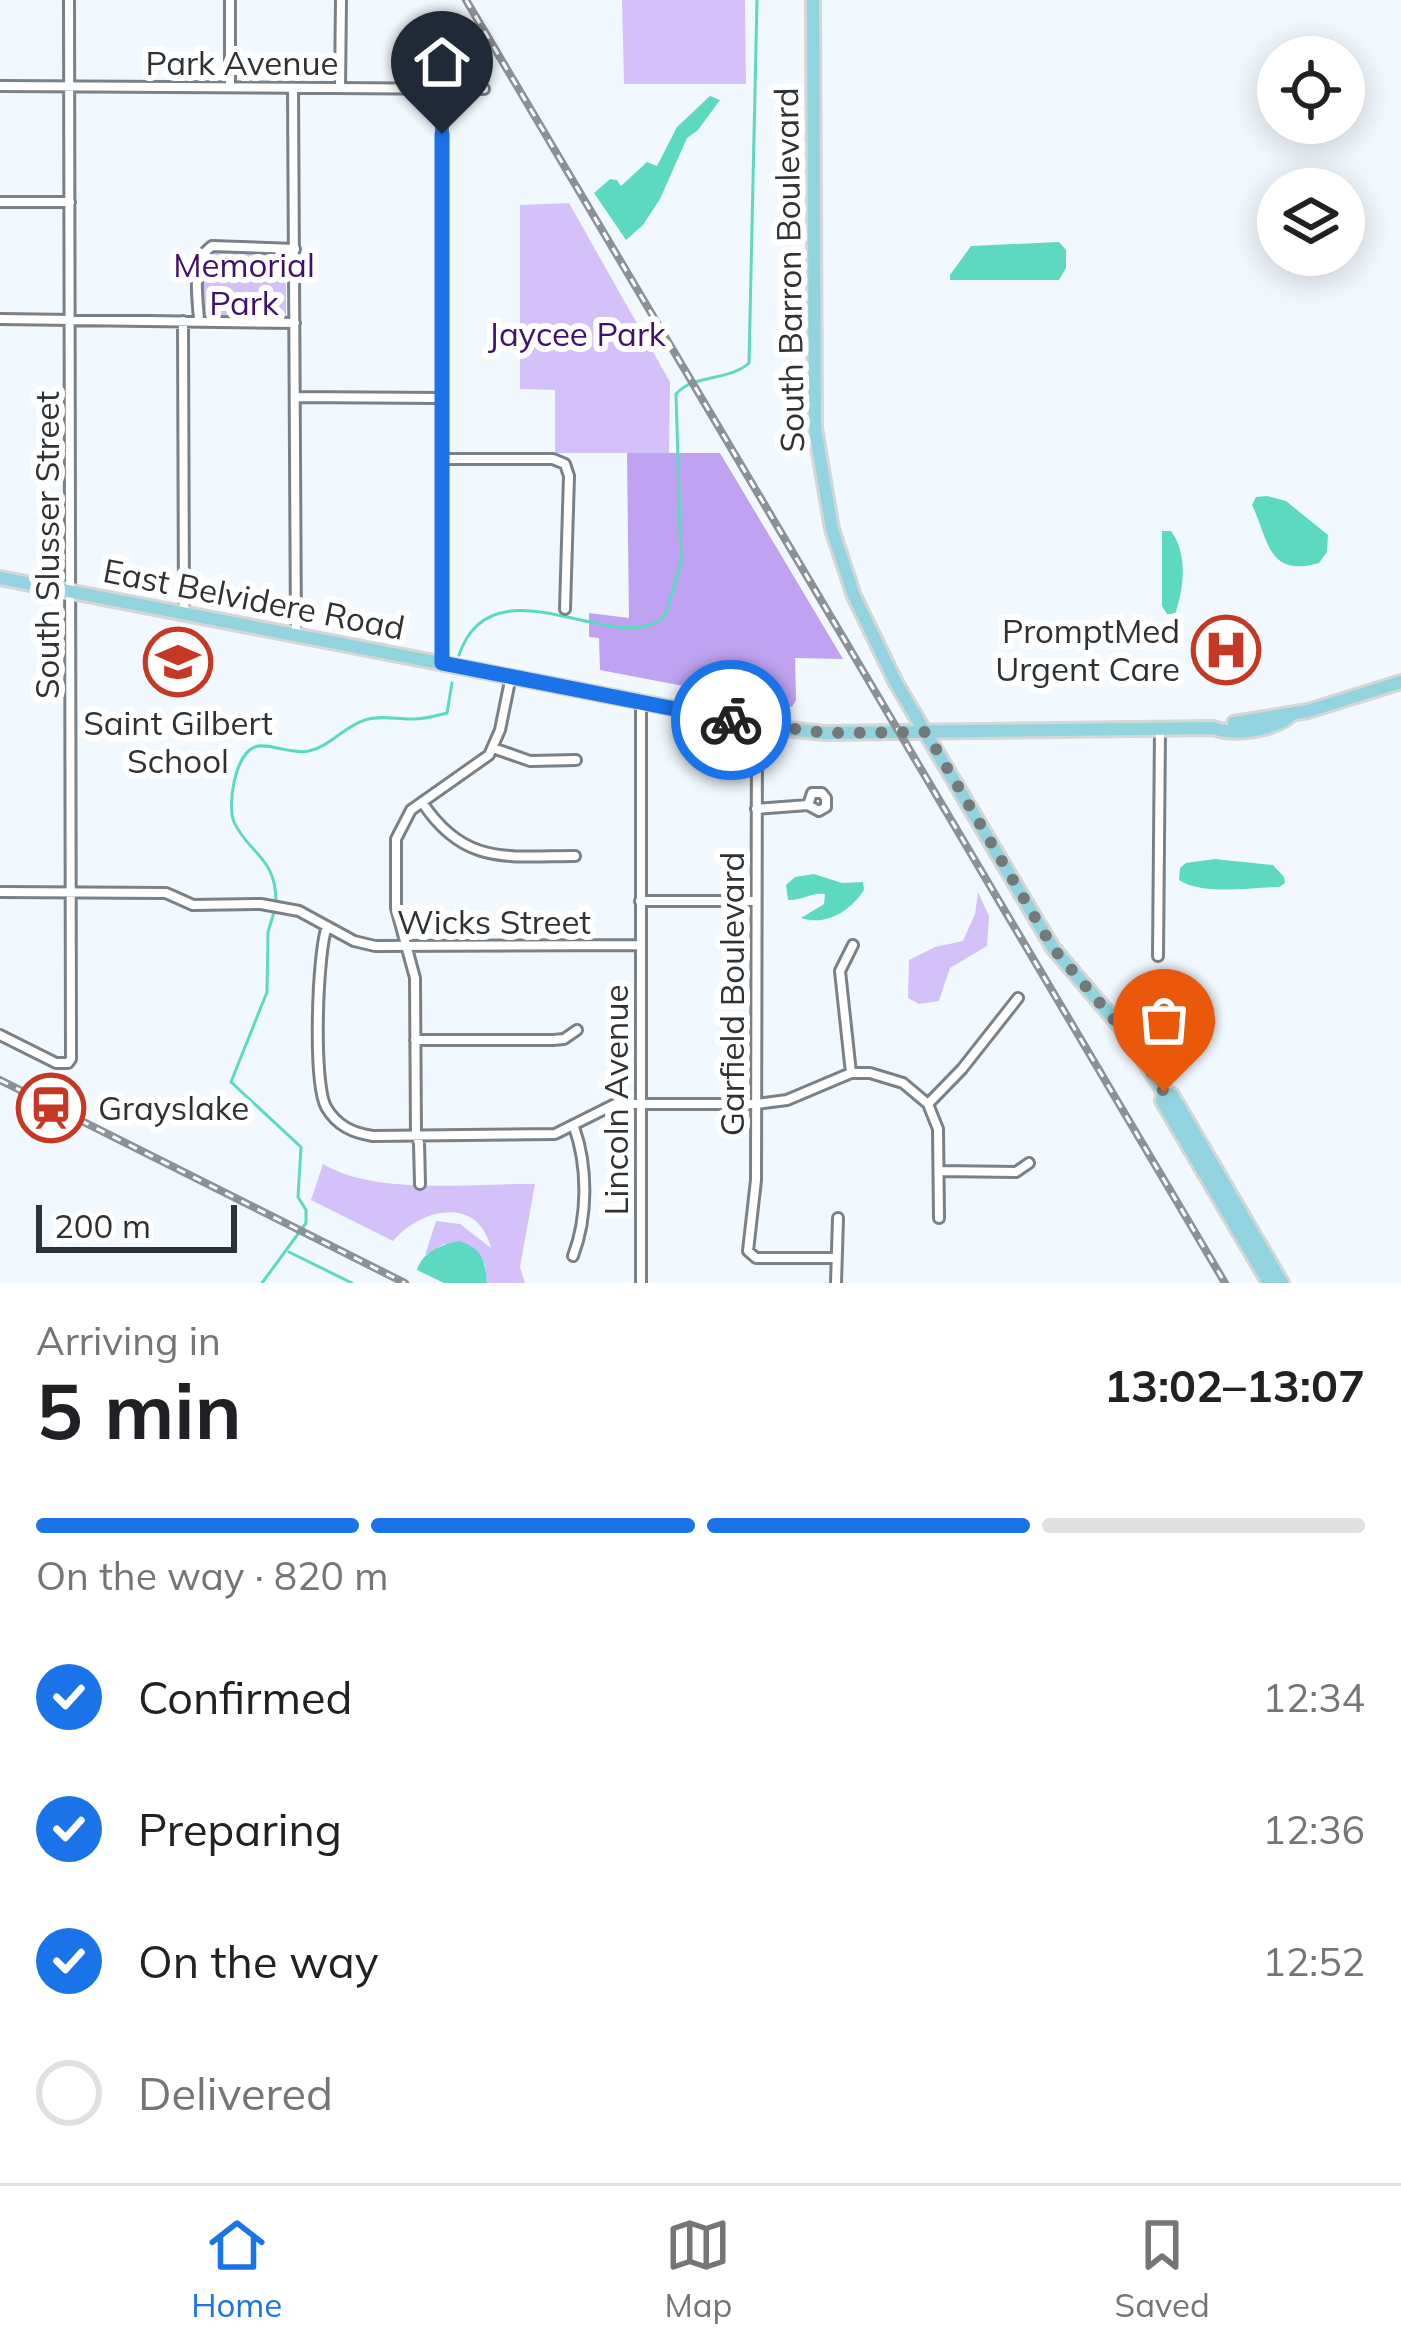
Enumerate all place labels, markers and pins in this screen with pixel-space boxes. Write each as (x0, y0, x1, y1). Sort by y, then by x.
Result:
pin (391, 11, 493, 134)
place label: PromptMed Urgent Care (995, 610, 1180, 689)
hospital icon: PromptMed Urgent Care (1191, 615, 1261, 685)
school or university icon: Saint Gilbert School (143, 627, 213, 697)
place label: Saint Gilbert School (83, 702, 273, 781)
pin (1113, 969, 1215, 1092)
station icon: Grayslake (16, 1073, 86, 1143)
place label: Grayslake (98, 1087, 249, 1128)

